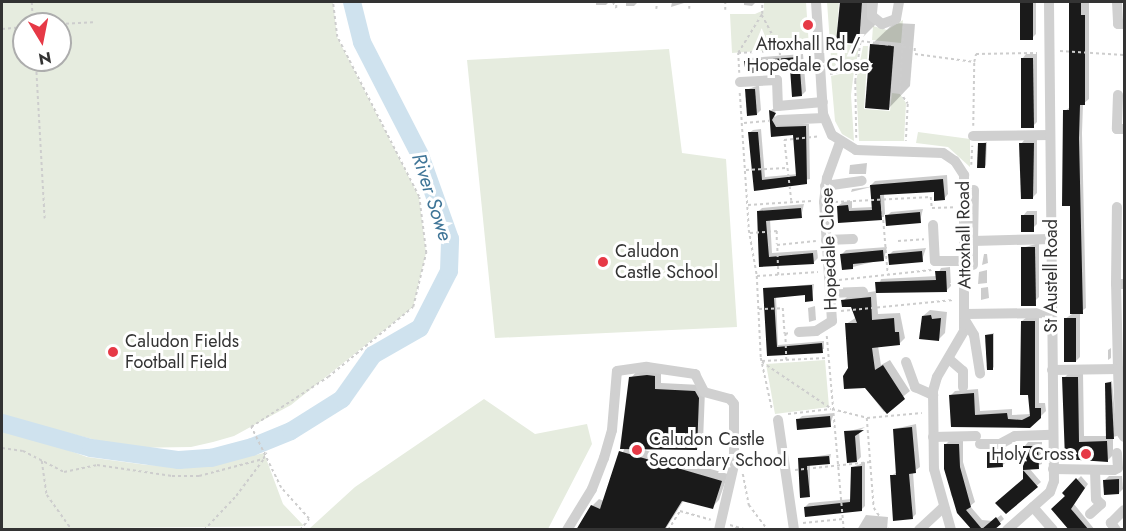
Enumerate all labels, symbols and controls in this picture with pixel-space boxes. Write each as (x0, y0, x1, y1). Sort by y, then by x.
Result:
north arrow (12, 12, 72, 72)
marker: Attoxhall Rd / Hopedale Close (801, 18, 815, 32)
place label: Attoxhall Rd / Hopedale Close (747, 34, 869, 76)
text: N (37, 46, 53, 71)
water label: River Sowe (407, 150, 457, 244)
street label: Attoxhall Road (952, 181, 976, 289)
street label: Hopedale Close (816, 187, 842, 311)
street label: St Austell Road (1040, 219, 1062, 333)
place label: Caludon Castle School (615, 241, 718, 284)
marker: Caludon Castle School (596, 255, 610, 269)
place label: Caludon Fields Football Field (125, 331, 239, 374)
marker: Caludon Fields Football Field (106, 345, 120, 359)
place label: Caludon Castle Secondary School (649, 429, 787, 472)
marker: Caludon Castle Secondary School (630, 443, 644, 457)
place label: Holy Cross (991, 443, 1074, 465)
marker: Holy Cross (1079, 447, 1093, 461)

